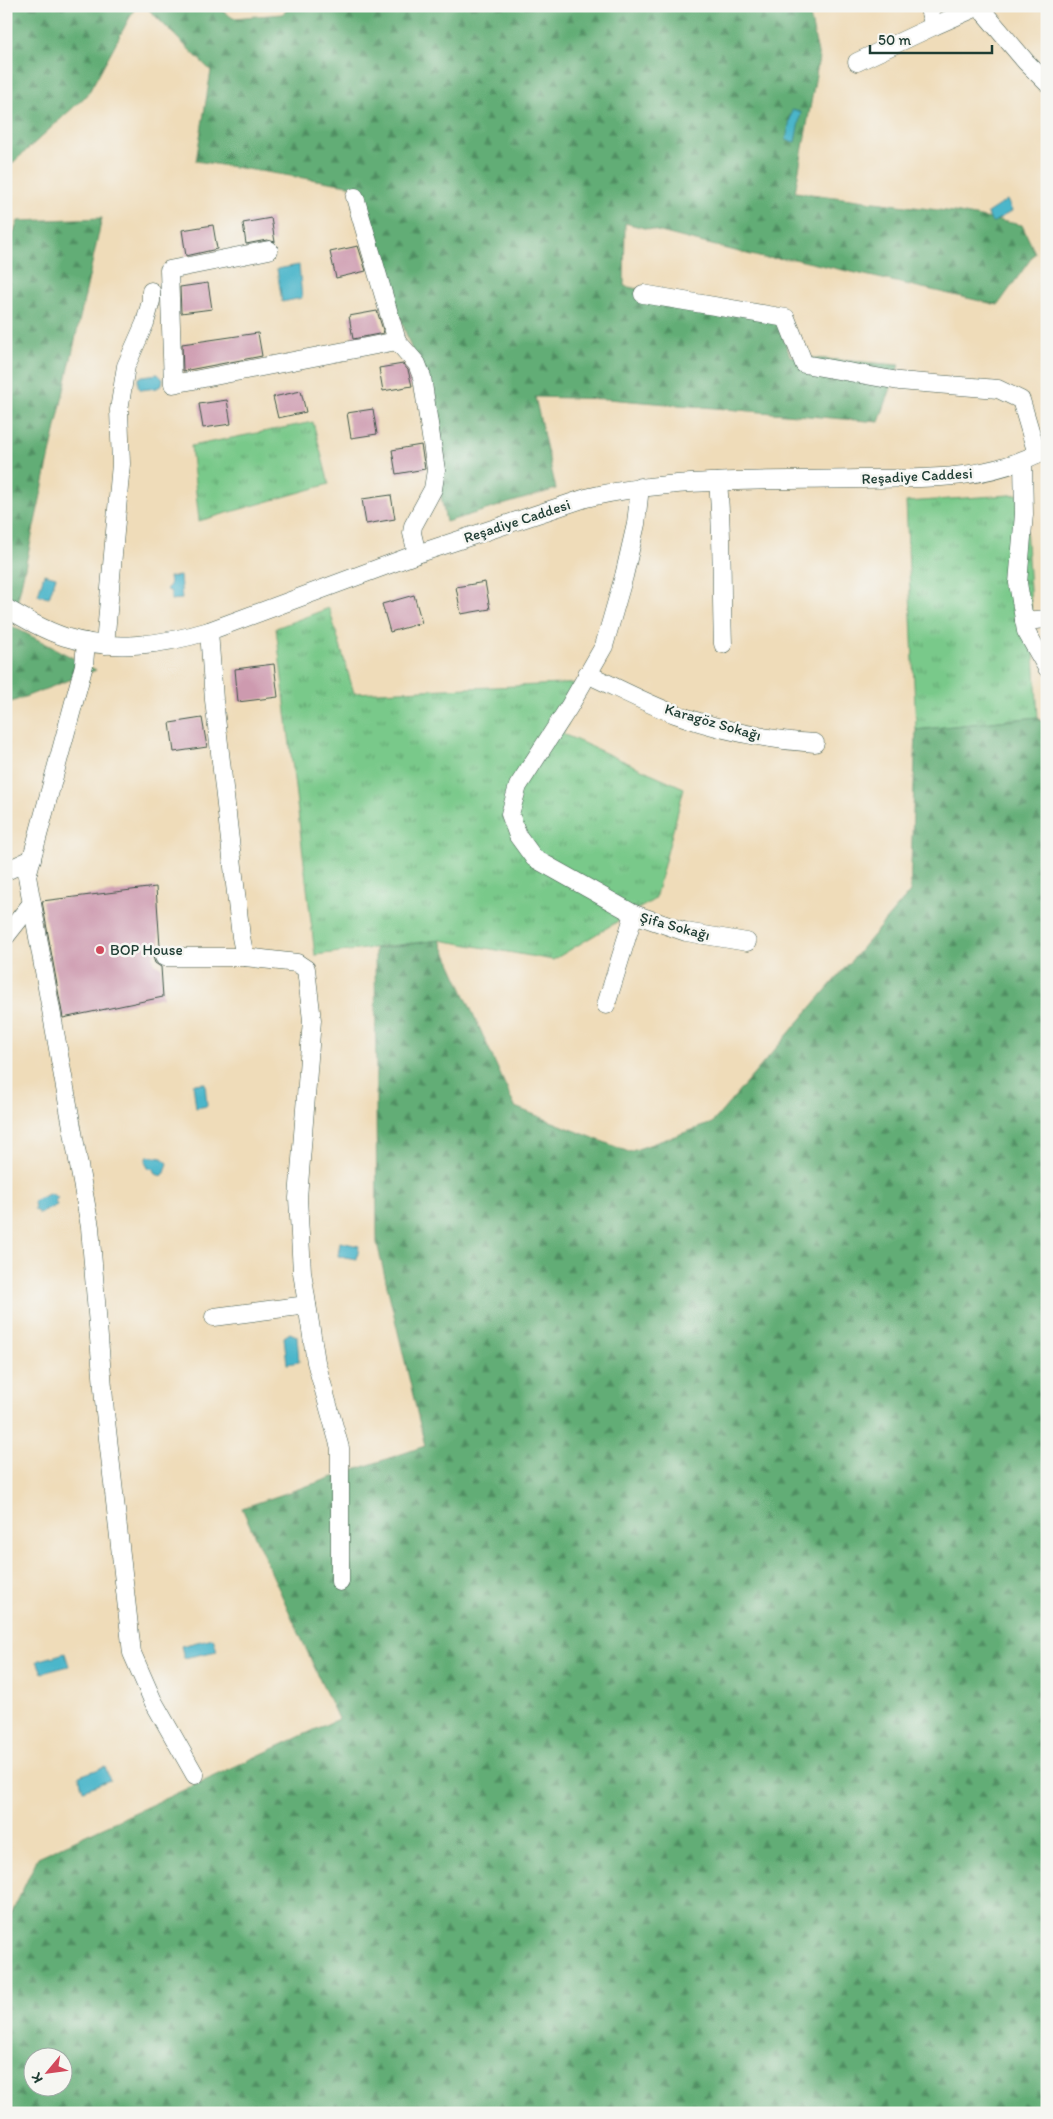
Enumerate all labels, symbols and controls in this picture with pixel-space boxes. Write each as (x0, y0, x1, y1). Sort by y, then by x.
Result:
scale bar (870, 22, 993, 54)
text: 50 m (878, 31, 911, 49)
street label: Reşadiye Caddesi (861, 464, 973, 488)
street label: Reşadiye Caddesi (461, 495, 573, 547)
street label: Karagöz Sokağı (663, 700, 763, 744)
street label: Şifa Sokağı (638, 908, 712, 944)
place label: BOP House (110, 941, 183, 959)
marker: BOP House (94, 944, 106, 956)
north arrow (22, 2046, 72, 2096)
text: K (27, 2069, 47, 2086)

